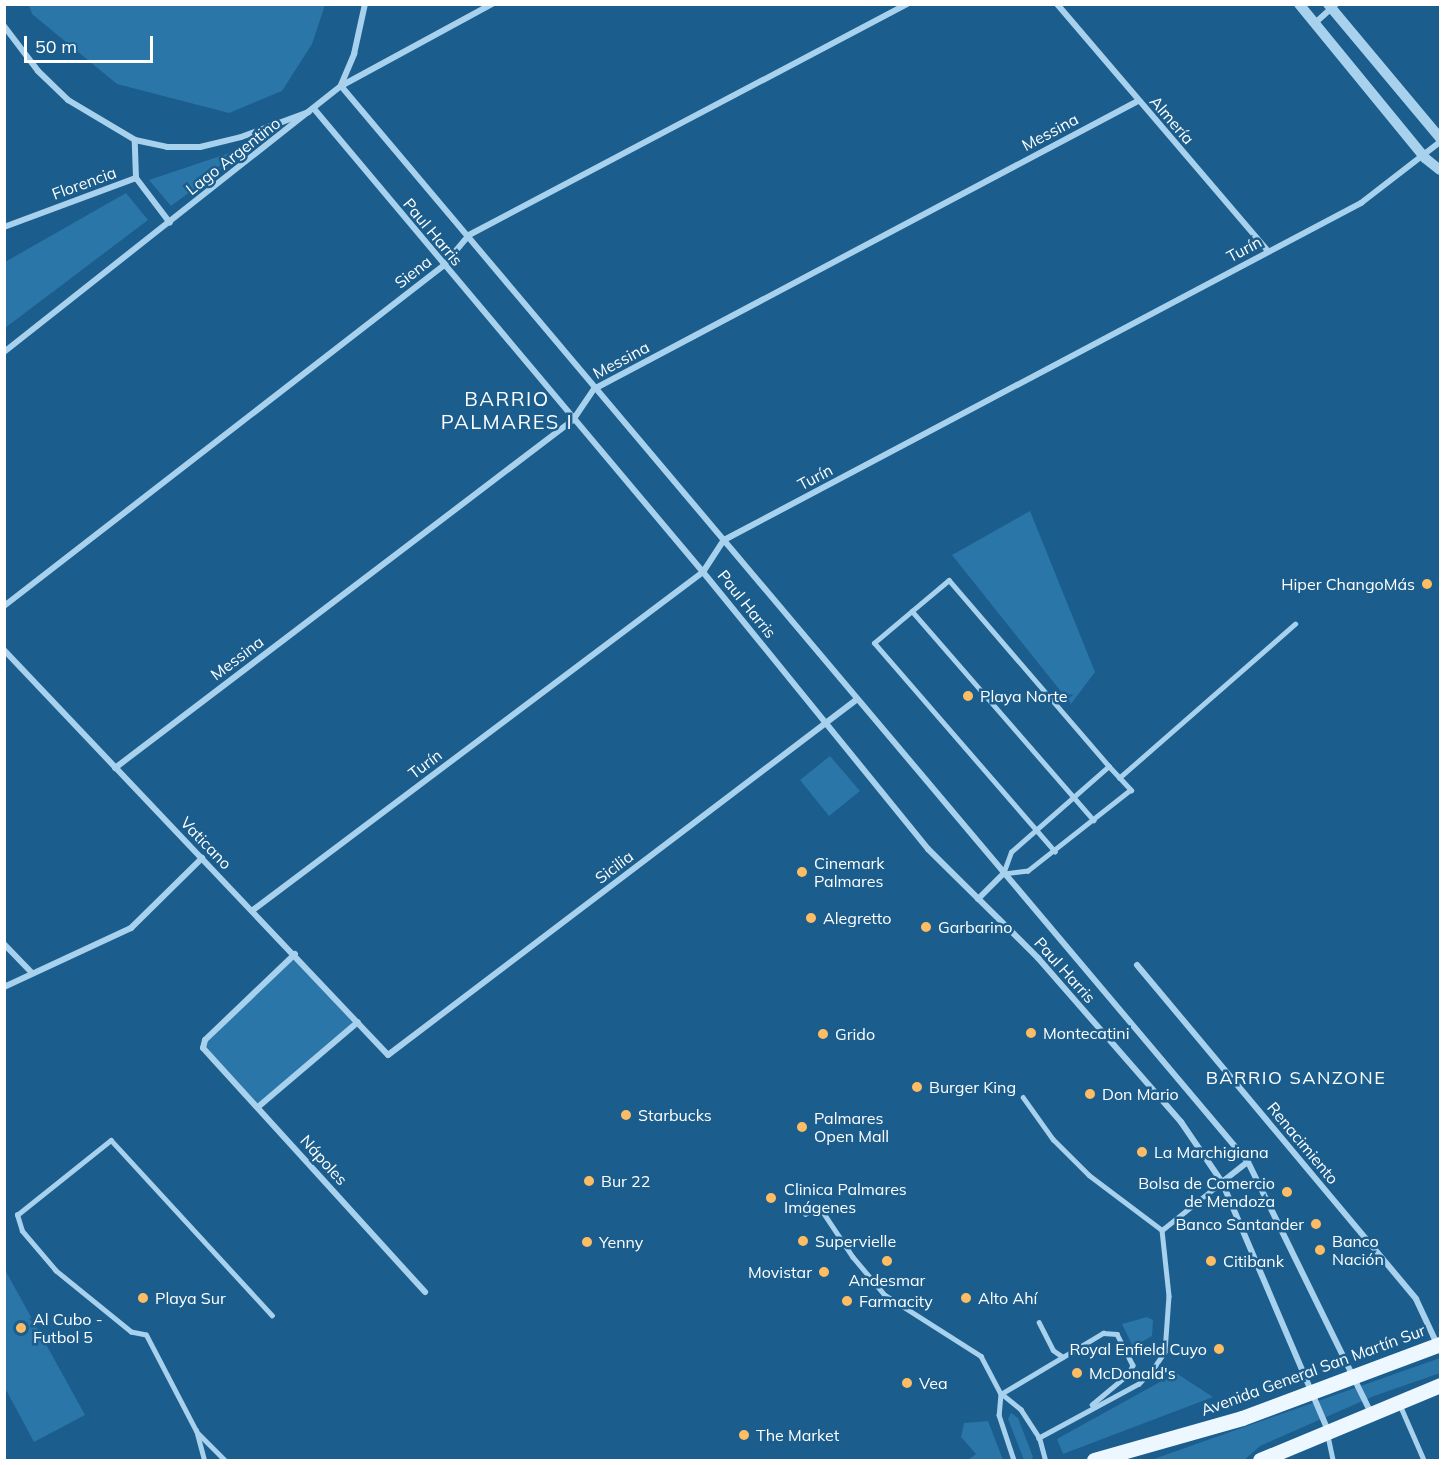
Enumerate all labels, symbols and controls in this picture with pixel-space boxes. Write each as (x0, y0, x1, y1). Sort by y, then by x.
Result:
scale bar (27, 24, 156, 62)
text: 50 m (35, 35, 77, 58)
street label: Almería (1146, 92, 1198, 148)
street label: Messina (1019, 109, 1081, 155)
street label: Lago Argentino (182, 113, 284, 199)
street label: Florencia (49, 163, 119, 203)
street label: Paul Harris (399, 194, 467, 270)
street label: Turín (1223, 232, 1265, 266)
street label: Siena (391, 252, 435, 292)
street label: Messina (590, 337, 652, 383)
district label: BARRIO PALMARES I (441, 387, 573, 434)
street label: Turín (794, 460, 836, 494)
street label: Paul Harris (714, 566, 780, 642)
place label: Hiper ChangoMás (1281, 574, 1415, 594)
marker: Hiper ChangoMás (1420, 577, 1434, 591)
street label: Messina (207, 632, 267, 684)
place label: Playa Norte (980, 686, 1067, 706)
marker: Playa Norte (961, 689, 975, 703)
street label: Turín (405, 745, 445, 783)
street label: Vaticano (176, 813, 236, 873)
street label: Sicilia (591, 846, 637, 888)
place label: Cinemark Palmares (814, 853, 885, 891)
marker: Cinemark Palmares (795, 865, 809, 879)
place label: Alegretto (823, 908, 891, 928)
marker: Alegretto (804, 911, 818, 925)
place label: Garbarino (938, 917, 1012, 937)
marker: Garbarino (919, 920, 933, 934)
street label: Paul Harris (1030, 933, 1100, 1007)
place label: Montecatini (1043, 1023, 1130, 1043)
place label: Grido (835, 1024, 875, 1044)
marker: Montecatini (1024, 1026, 1038, 1040)
marker: Grido (816, 1027, 830, 1041)
district label: BARRIO SANZONE (1206, 1067, 1386, 1089)
place label: Burger King (929, 1077, 1016, 1097)
marker: Burger King (910, 1080, 924, 1094)
place label: Don Mario (1102, 1084, 1179, 1104)
marker: Don Mario (1083, 1087, 1097, 1101)
street label: Renacimiento (1263, 1098, 1343, 1188)
place label: Starbucks (638, 1105, 712, 1125)
marker: Starbucks (619, 1108, 633, 1122)
place label: Palmares Open Mall (814, 1108, 889, 1146)
marker: Palmares Open Mall (795, 1120, 809, 1134)
street label: Nápoles (297, 1131, 351, 1189)
place label: La Marchigiana (1154, 1142, 1269, 1162)
marker: La Marchigiana (1135, 1145, 1149, 1159)
place label: Bur 22 (601, 1171, 650, 1191)
place label: Bolsa de Comercio de Mendoza (1138, 1173, 1275, 1211)
marker: Bur 22 (582, 1174, 596, 1188)
place label: Clinica Palmares Imágenes (784, 1179, 907, 1217)
marker: Bolsa de Comercio de Mendoza (1280, 1185, 1294, 1199)
marker: Clinica Palmares Imágenes (762, 1189, 780, 1207)
place label: Banco Santander (1175, 1214, 1304, 1234)
marker: Banco Santander (1309, 1217, 1323, 1231)
place label: Supervielle (815, 1231, 896, 1251)
place label: Banco Nación (1332, 1231, 1384, 1269)
place label: Yenny (599, 1232, 643, 1252)
marker: Supervielle (796, 1234, 810, 1248)
marker: Yenny (580, 1235, 594, 1249)
marker: Banco Nación (1313, 1243, 1327, 1257)
place label: Citibank (1223, 1251, 1284, 1271)
marker: Andesmar (880, 1254, 894, 1268)
marker: Citibank (1204, 1254, 1218, 1268)
place label: Movistar (748, 1262, 812, 1282)
marker: Movistar (817, 1265, 831, 1279)
place label: Andesmar (849, 1270, 925, 1290)
place label: Playa Sur (155, 1288, 226, 1308)
place label: Alto Ahí (978, 1288, 1037, 1308)
marker: Playa Sur (136, 1291, 150, 1305)
place label: Farmacity (859, 1291, 933, 1311)
marker: Alto Ahí (959, 1291, 973, 1305)
marker: Farmacity (840, 1294, 854, 1308)
place label: Al Cubo - Futbol 5 (33, 1309, 102, 1347)
street label: Avenida General San Martín Sur (1198, 1320, 1428, 1420)
marker: Al Cubo - Futbol 5 (14, 1321, 28, 1335)
place label: Royal Enfield Cuyo (1069, 1339, 1207, 1359)
marker: Royal Enfield Cuyo (1212, 1342, 1226, 1356)
place label: McDonald's (1089, 1363, 1176, 1383)
marker: McDonald's (1070, 1366, 1084, 1380)
place label: Vea (919, 1373, 948, 1393)
marker: Vea (900, 1376, 914, 1390)
place label: The Market (756, 1425, 839, 1445)
marker: The Market (737, 1428, 751, 1442)

